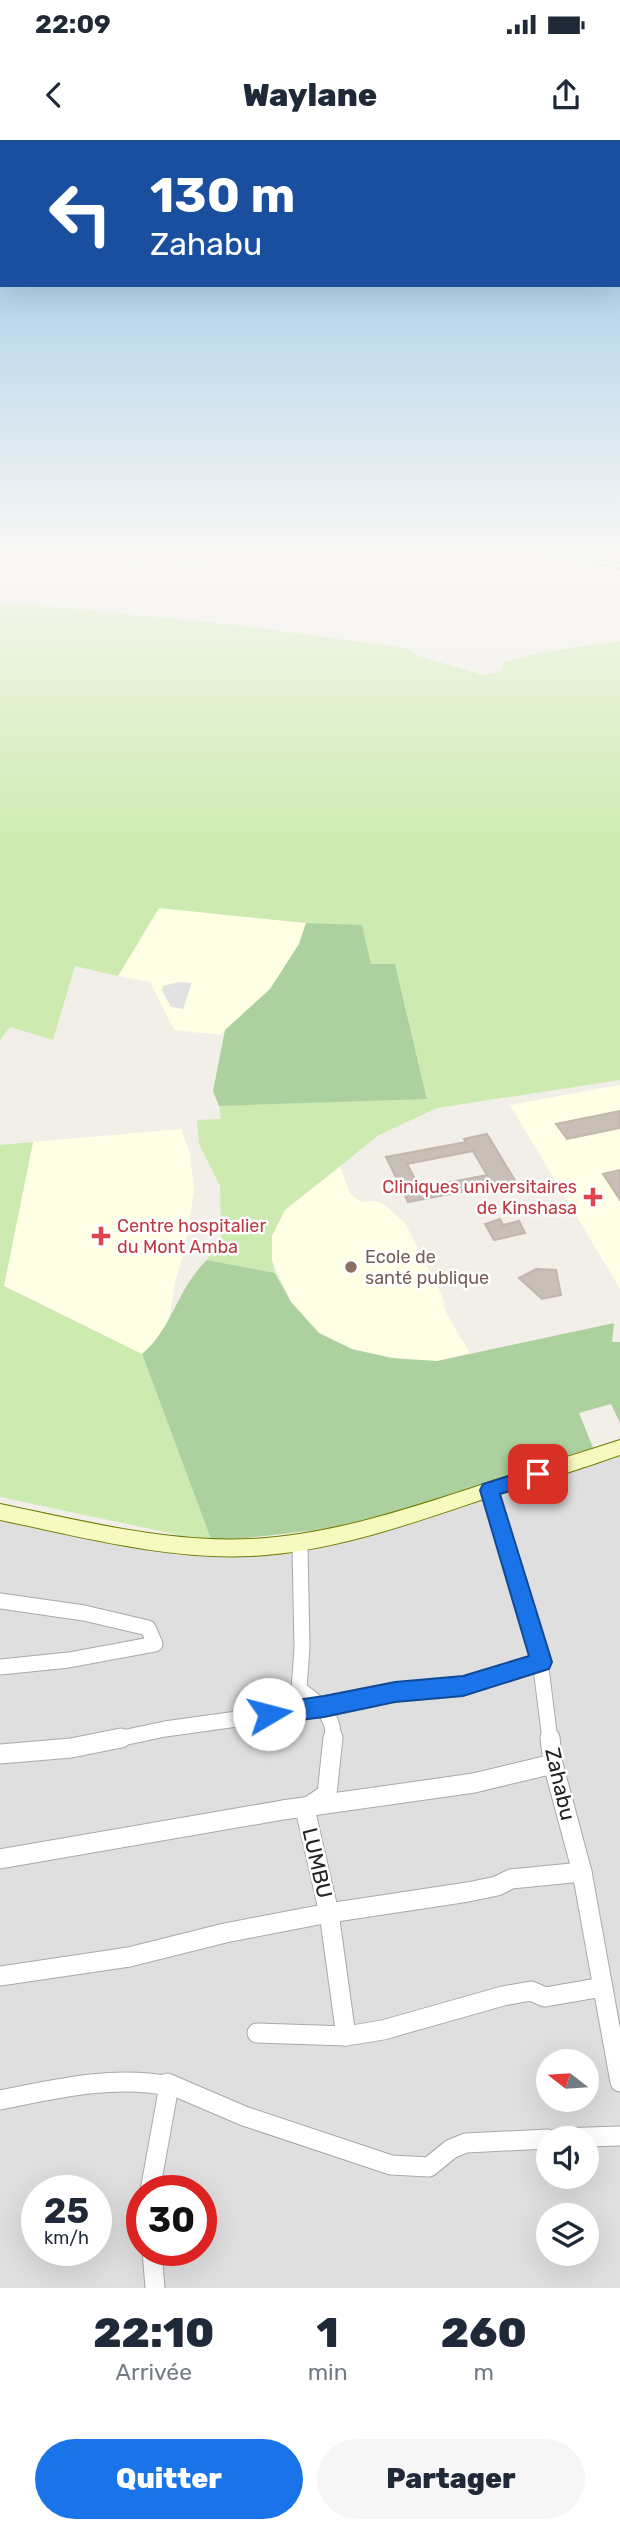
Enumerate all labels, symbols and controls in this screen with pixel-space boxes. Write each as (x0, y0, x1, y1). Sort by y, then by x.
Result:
text: 22:09 (35, 9, 111, 40)
icon: back (35, 76, 73, 114)
text: Waylane (243, 76, 377, 114)
icon: share (547, 76, 585, 114)
text: 130 m (150, 166, 295, 224)
icon: left (35, 168, 126, 259)
text: Zahabu (150, 225, 262, 263)
place label: Cliniques universitaires de Kinshasa (382, 1176, 577, 1219)
marker: Cliniques universitaires de Kinshasa (583, 1187, 603, 1207)
place label: Centre hospitalier du Mont Amba (117, 1215, 266, 1258)
marker: Centre hospitalier du Mont Amba (91, 1226, 111, 1246)
place label: Ecole de santé publique (365, 1246, 489, 1289)
marker: Ecole de santé publique (343, 1259, 359, 1275)
pin (508, 1444, 568, 1504)
icon: arrive (519, 1455, 557, 1493)
position arrow (232, 1677, 306, 1751)
street label: Zahabu (540, 1745, 581, 1823)
street label: LUMBU (297, 1825, 338, 1901)
north arrow (536, 2049, 598, 2112)
map controls (536, 2049, 599, 2266)
button: sound (536, 2126, 599, 2189)
speed limit sign: 30 (126, 2175, 217, 2266)
text: 25 (44, 2190, 89, 2232)
button: layers (536, 2203, 599, 2266)
text: km/h (44, 2227, 89, 2249)
text: 22:10 (93, 2308, 214, 2358)
text: 1 (317, 2308, 339, 2358)
text: 260 (441, 2308, 527, 2358)
text: Arrivée (116, 2358, 192, 2386)
text: min (308, 2358, 348, 2386)
text: m (474, 2358, 494, 2386)
button: Quitter (35, 2439, 303, 2519)
button: Partager (317, 2439, 585, 2519)

